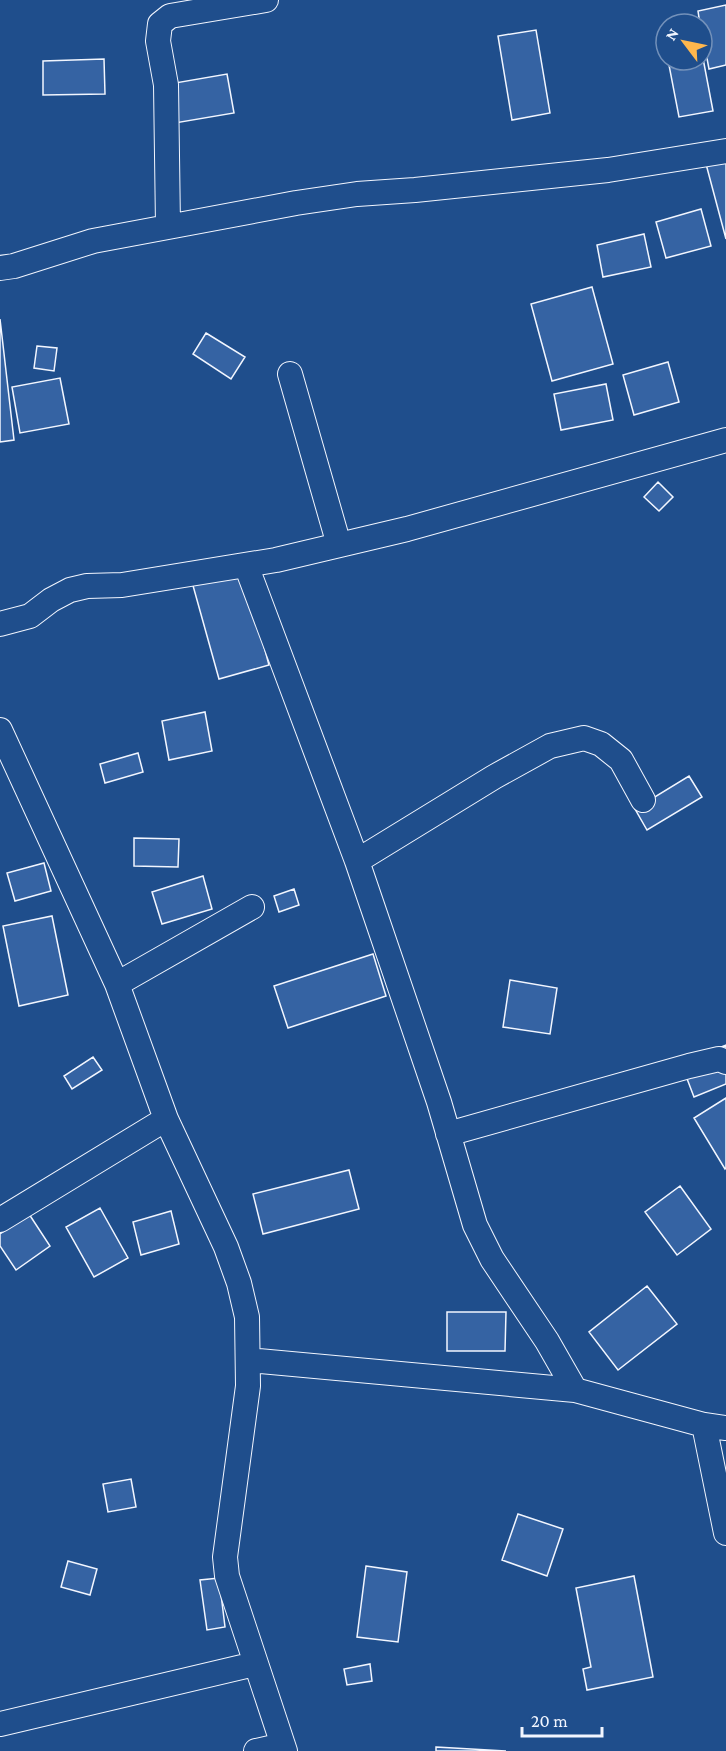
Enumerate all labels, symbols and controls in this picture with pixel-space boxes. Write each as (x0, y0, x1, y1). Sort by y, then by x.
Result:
north arrow (654, 12, 714, 72)
text: N (662, 25, 682, 43)
scale bar (522, 1700, 602, 1738)
text: 20 m (531, 1711, 568, 1731)

